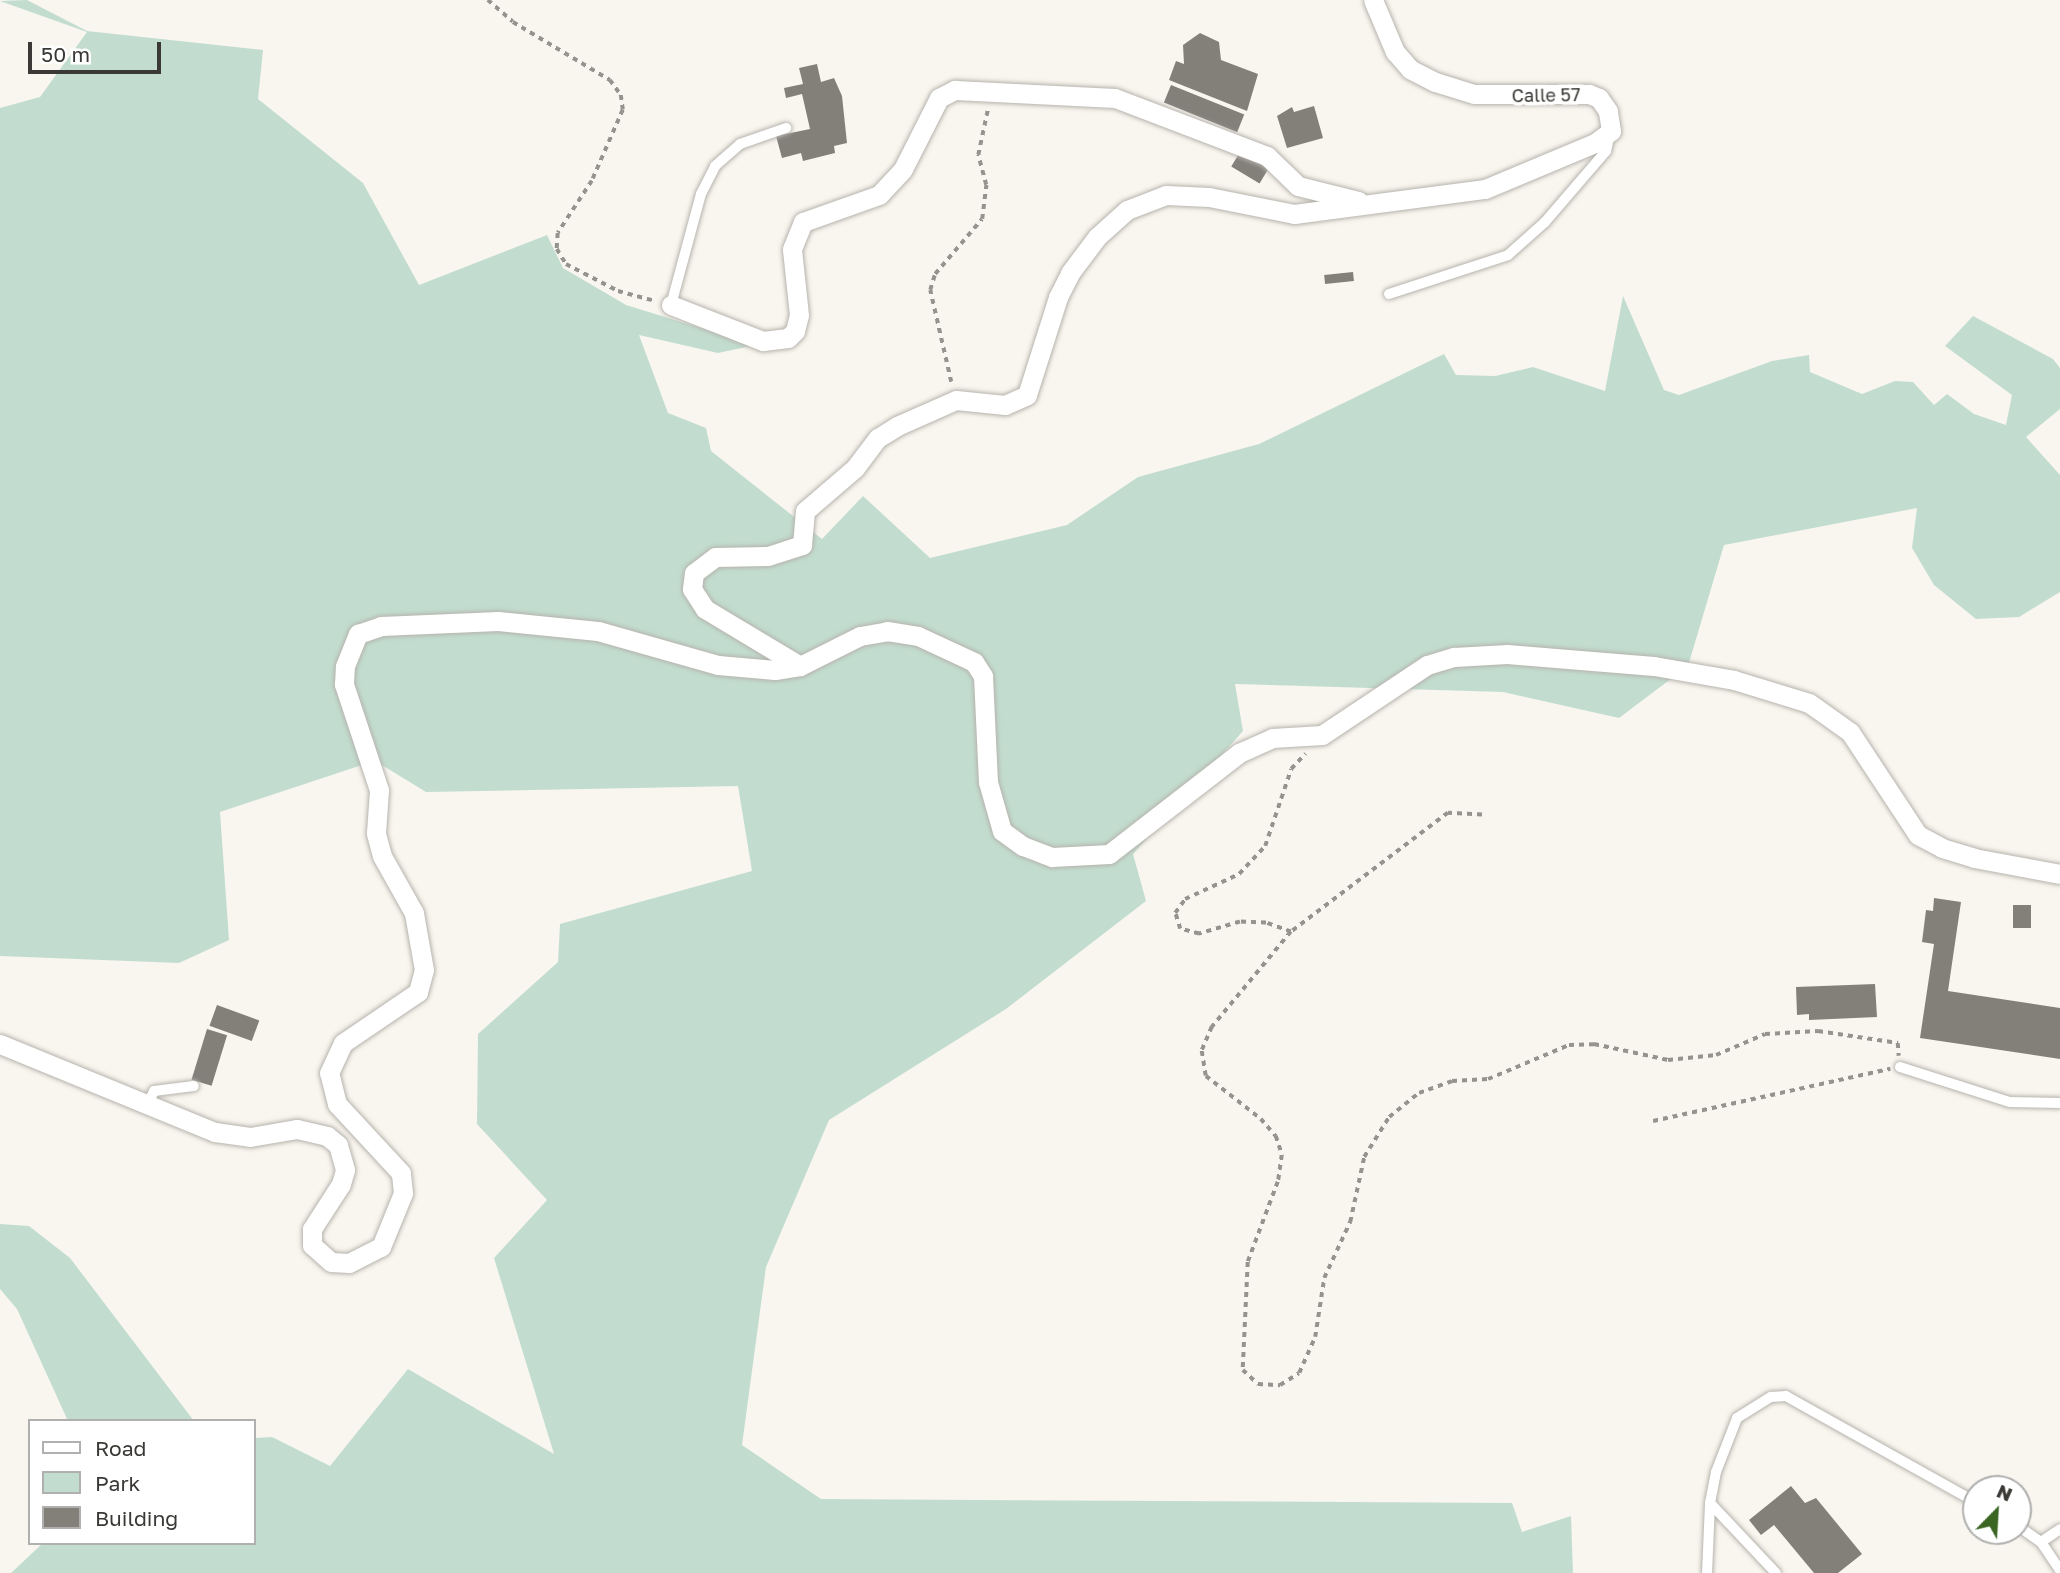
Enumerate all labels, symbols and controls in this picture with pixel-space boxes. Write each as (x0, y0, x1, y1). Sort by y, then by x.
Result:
scale bar (32, 28, 164, 72)
text: 50 m (41, 41, 90, 67)
street label: Calle 57 (1511, 84, 1581, 106)
legend (28, 1419, 256, 1545)
text: Road (95, 1435, 146, 1461)
text: Park (95, 1470, 140, 1496)
north arrow (1962, 1475, 2032, 1545)
text: N (1994, 1479, 2016, 1506)
text: Building (95, 1505, 178, 1531)

